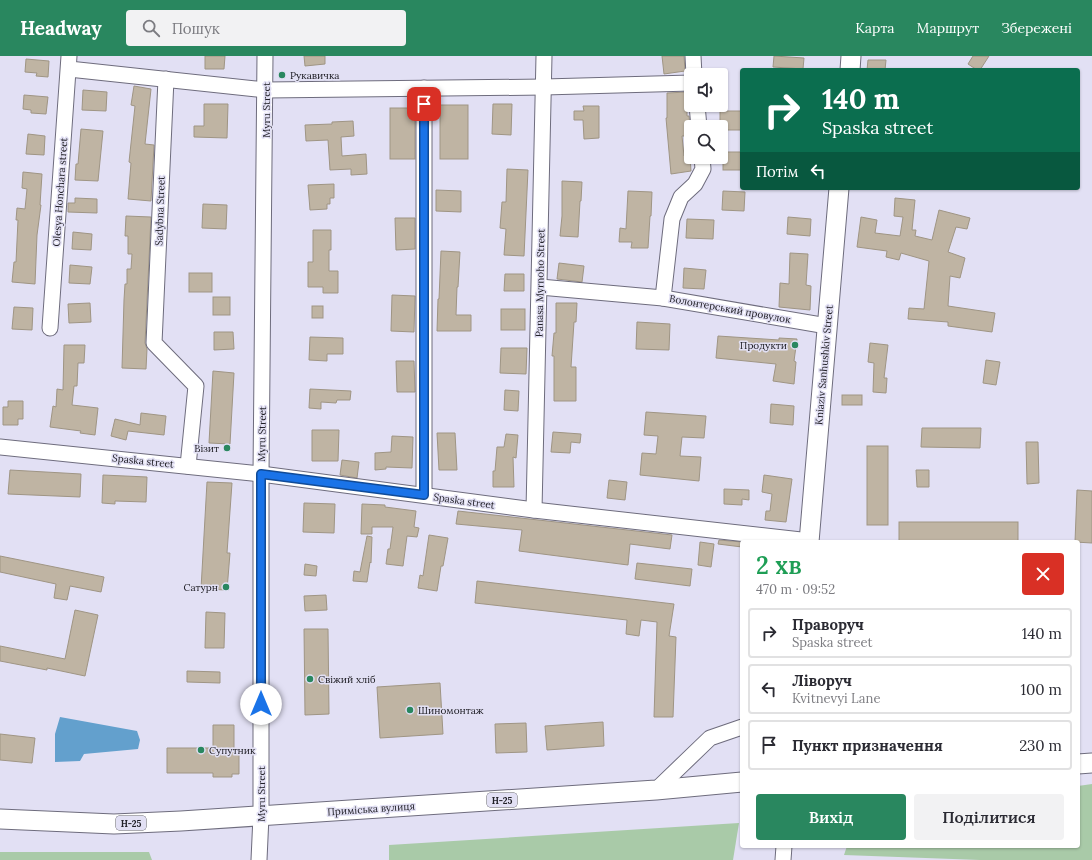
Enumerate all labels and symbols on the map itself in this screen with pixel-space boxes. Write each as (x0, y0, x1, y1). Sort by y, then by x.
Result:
place label: Рукавичка (290, 69, 339, 82)
marker: Рукавичка (277, 70, 287, 80)
street label: Myru Street (260, 82, 273, 138)
pin (407, 87, 441, 121)
street label: Olesya Honchara street (50, 137, 70, 247)
street label: Sadybna Street (152, 176, 168, 246)
street label: Panasa Myrnoho Street (533, 229, 547, 337)
street label: Волонтерський провулок (668, 292, 792, 326)
street label: Kniaziv Sanhushkiv Street (812, 304, 836, 425)
place label: Продукти (740, 339, 787, 352)
marker: Продукти (790, 340, 800, 350)
street label: Myru Street (255, 406, 269, 462)
place label: Візит (194, 442, 219, 455)
marker: Візит (222, 443, 232, 453)
street label: Spaska street (112, 451, 175, 471)
street label: Spaska street (432, 490, 496, 512)
place label: Сатурн (183, 581, 218, 594)
marker: Сатурн (221, 582, 231, 592)
place label: Свіжий хліб (318, 673, 376, 686)
marker: Свіжий хліб (305, 674, 315, 684)
position arrow (240, 683, 282, 725)
place label: Шиномонтаж (418, 704, 484, 717)
marker: Шиномонтаж (405, 705, 415, 715)
place label: Супутник (209, 744, 256, 757)
marker: Супутник (196, 745, 206, 755)
street label: Myru Street (255, 766, 268, 822)
road number: Н-25 (487, 793, 517, 807)
street label: Приміська вулиця (327, 799, 415, 819)
road number: Н-25 (116, 816, 146, 830)

